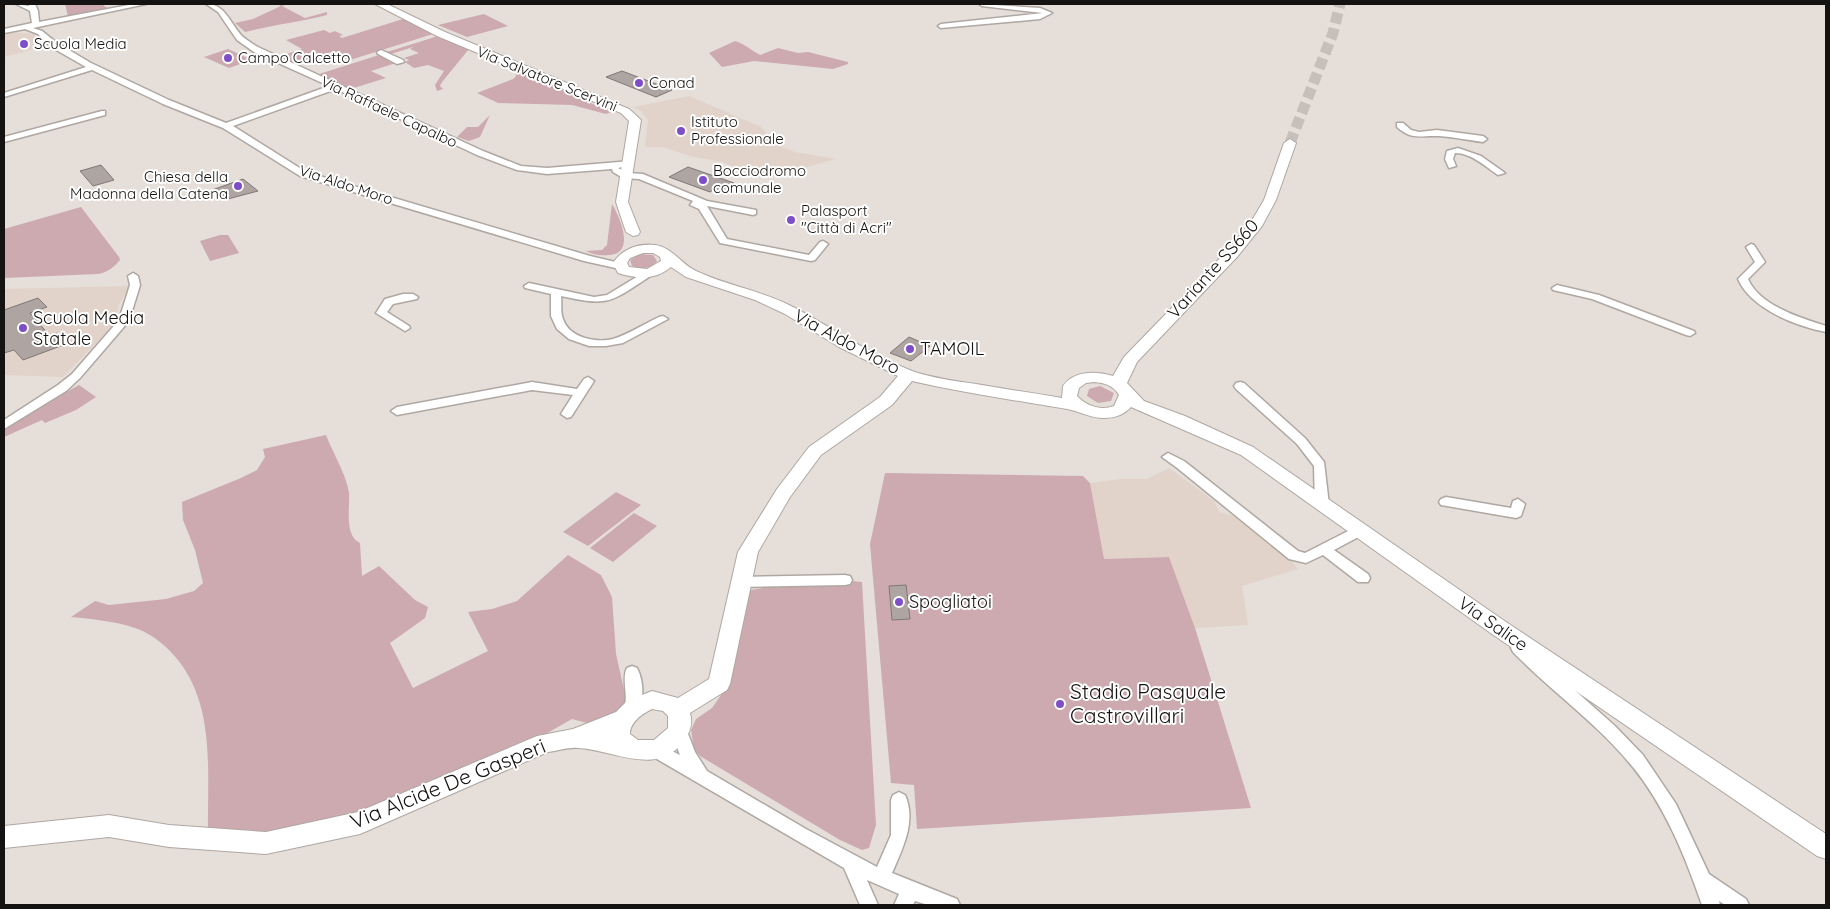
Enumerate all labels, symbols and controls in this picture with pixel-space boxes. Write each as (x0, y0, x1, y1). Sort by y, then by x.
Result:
place label: Scuola Media (34, 34, 127, 53)
marker: Scuola Media (18, 38, 30, 50)
street label: Via Salvatore Scervini (474, 42, 620, 115)
place label: Campo Calcetto (238, 48, 350, 67)
marker: Campo Calcetto (222, 52, 234, 64)
street label: Via Raffaele Capalbo (318, 72, 461, 152)
place label: Conad (649, 73, 695, 92)
marker: Conad (633, 77, 645, 89)
place label: Istituto Professionale (691, 112, 784, 148)
marker: Istituto Professionale (675, 125, 687, 137)
street label: Via Aldo Moro (297, 160, 395, 209)
place label: Bocciodromo comunale (713, 161, 806, 197)
place label: Chiesa della Madonna della Catena (70, 167, 228, 203)
marker: Bocciodromo comunale (697, 174, 709, 186)
marker: Chiesa della Madonna della Catena (232, 180, 244, 192)
place label: Palasport "Città di Acri" (801, 201, 892, 237)
marker: Palasport "Città di Acri" (785, 214, 797, 226)
street label: Variante SS660 (1162, 214, 1263, 323)
street label: Via Aldo Moro (790, 304, 904, 379)
place label: Scuola Media Statale (33, 306, 144, 350)
marker: Scuola Media Statale (17, 322, 29, 334)
place label: TAMOIL (920, 337, 985, 360)
marker: TAMOIL (904, 343, 916, 355)
place label: Spogliatoi (909, 590, 992, 613)
street label: Via Salice (1454, 591, 1533, 656)
marker: Spogliatoi (893, 596, 905, 608)
place label: Stadio Pasquale Castrovillari (1070, 678, 1226, 728)
marker: Stadio Pasquale Castrovillari (1054, 698, 1066, 710)
street label: Via Alcide De Gasperi (346, 732, 549, 834)

